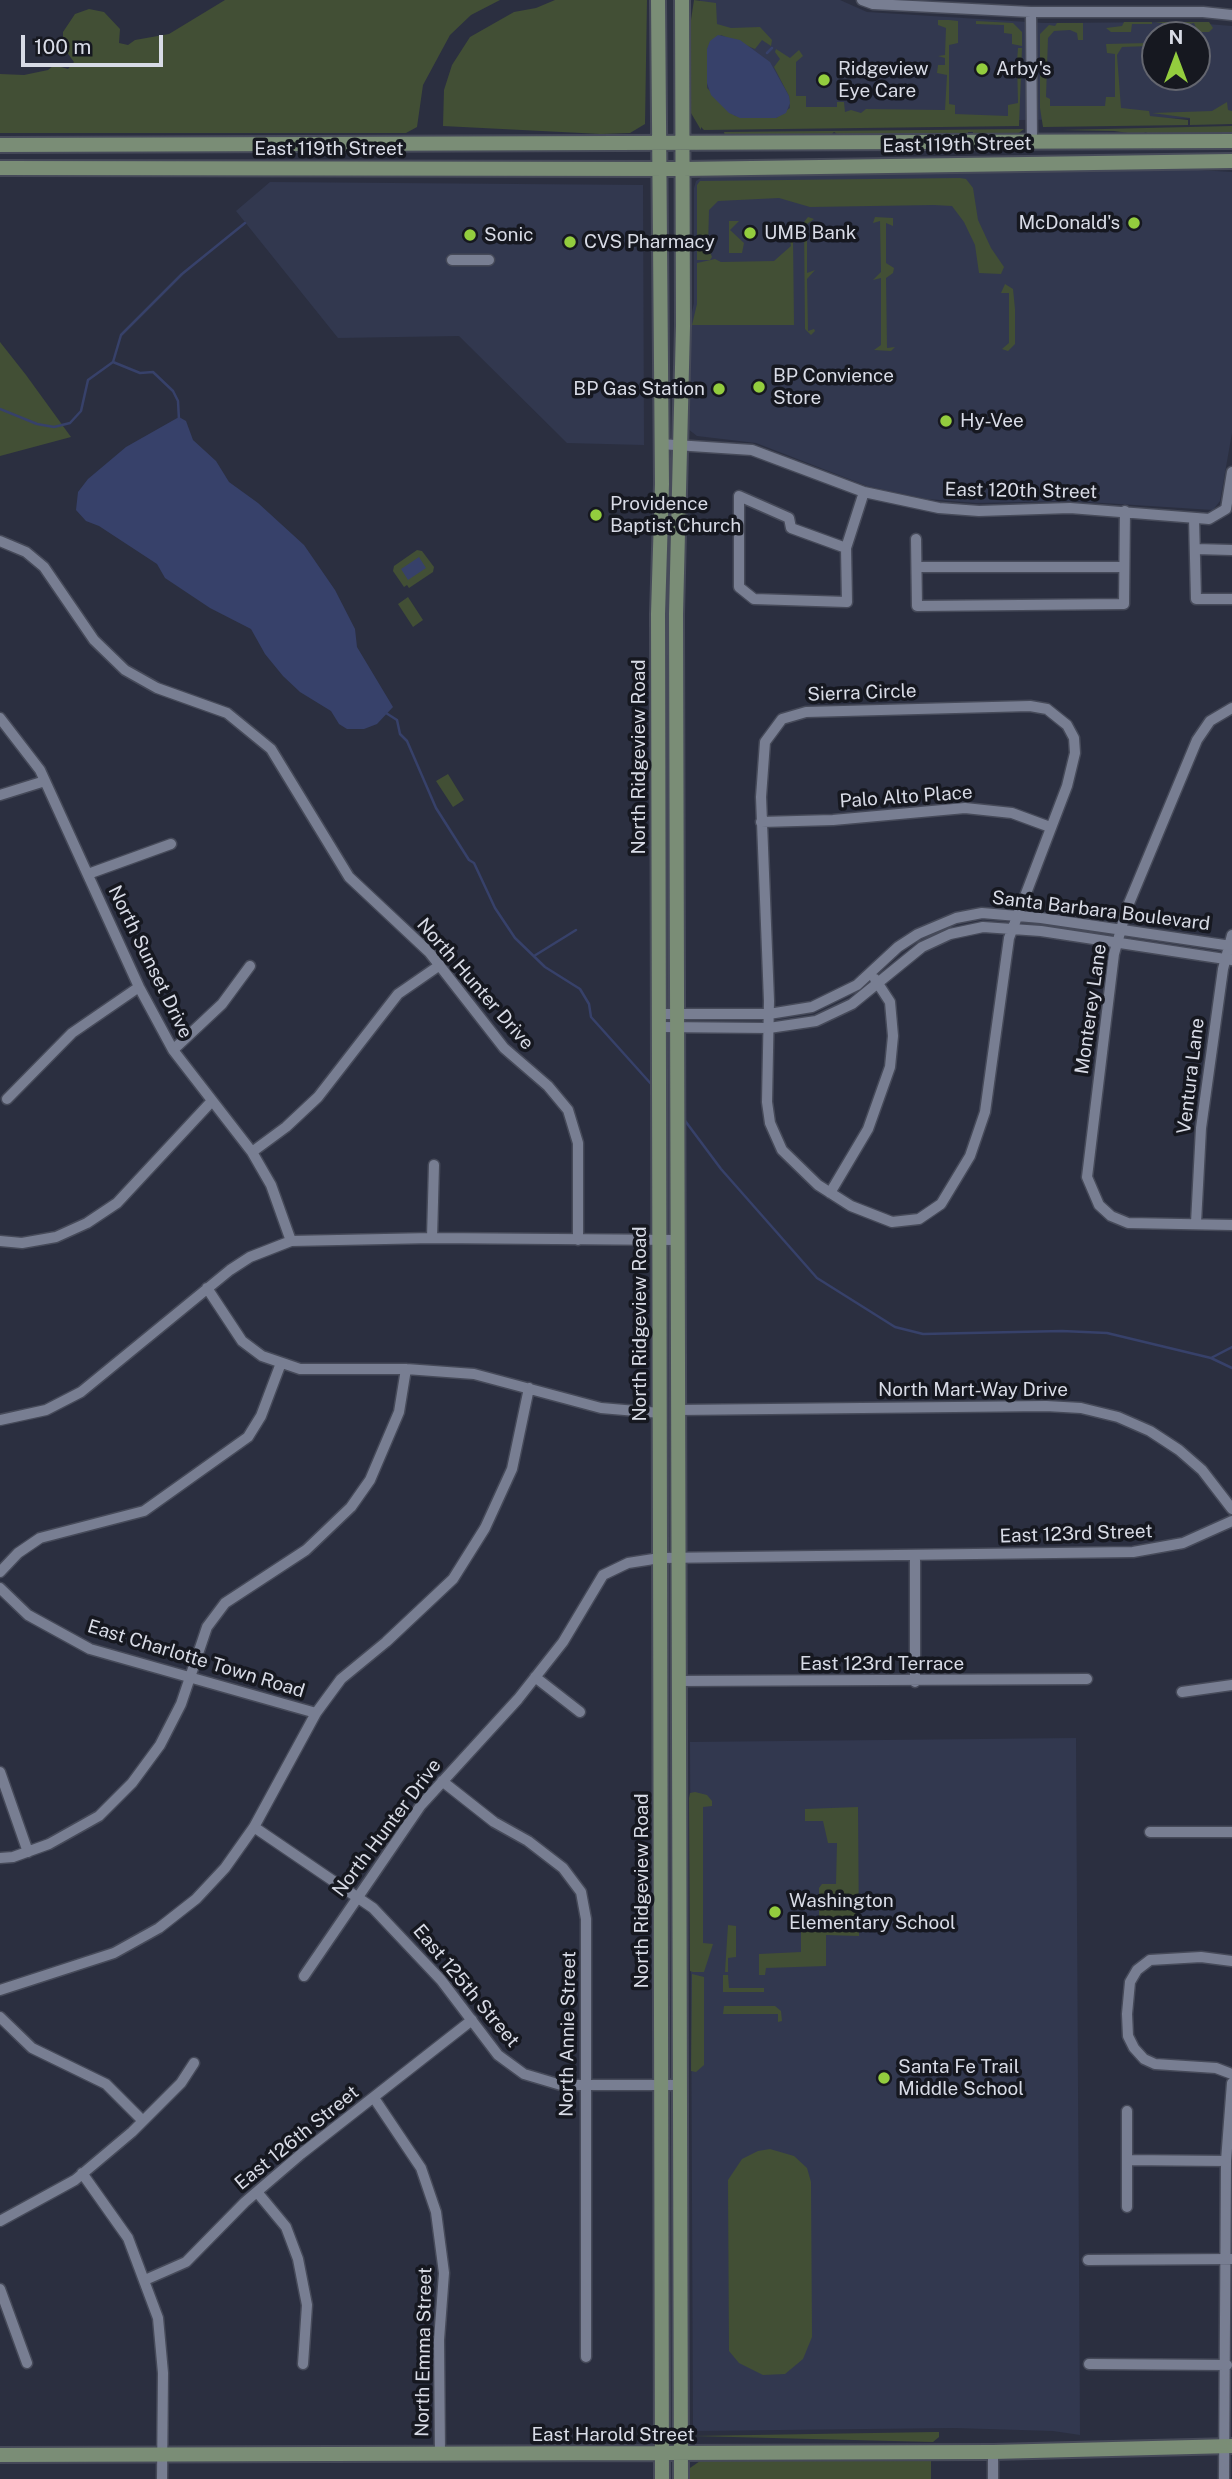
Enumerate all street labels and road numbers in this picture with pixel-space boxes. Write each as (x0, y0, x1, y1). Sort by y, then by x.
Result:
street label: East 119th Street (882, 132, 1032, 158)
street label: East 119th Street (254, 138, 404, 160)
street label: East 120th Street (944, 478, 1098, 504)
street label: North Ridgeview Road (628, 659, 650, 855)
street label: Sierra Circle (807, 680, 917, 706)
street label: Palo Alto Place (839, 781, 973, 813)
street label: North Sunset Drive (103, 882, 197, 1042)
street label: Santa Barbara Boulevard (991, 886, 1211, 936)
street label: North Hunter Drive (412, 914, 538, 1054)
street label: Monterey Lane (1071, 942, 1111, 1076)
street label: Ventura Lane (1173, 1017, 1209, 1135)
street label: North Ridgeview Road (629, 1226, 651, 1422)
street label: North Mart-Way Drive (878, 1379, 1068, 1401)
street label: East 123rd Street (999, 1520, 1153, 1548)
street label: East Charlotte Town Road (85, 1615, 307, 1703)
street label: East 123rd Terrace (800, 1653, 964, 1675)
street label: North Hunter Drive (328, 1755, 446, 1901)
street label: North Ridgeview Road (631, 1793, 653, 1989)
street label: East 125th Street (408, 1920, 524, 2052)
street label: North Annie Street (555, 1951, 581, 2117)
street label: East 126th Street (230, 2081, 364, 2195)
street label: North Emma Street (411, 2267, 437, 2437)
street label: East Harold Street (531, 2424, 695, 2446)

